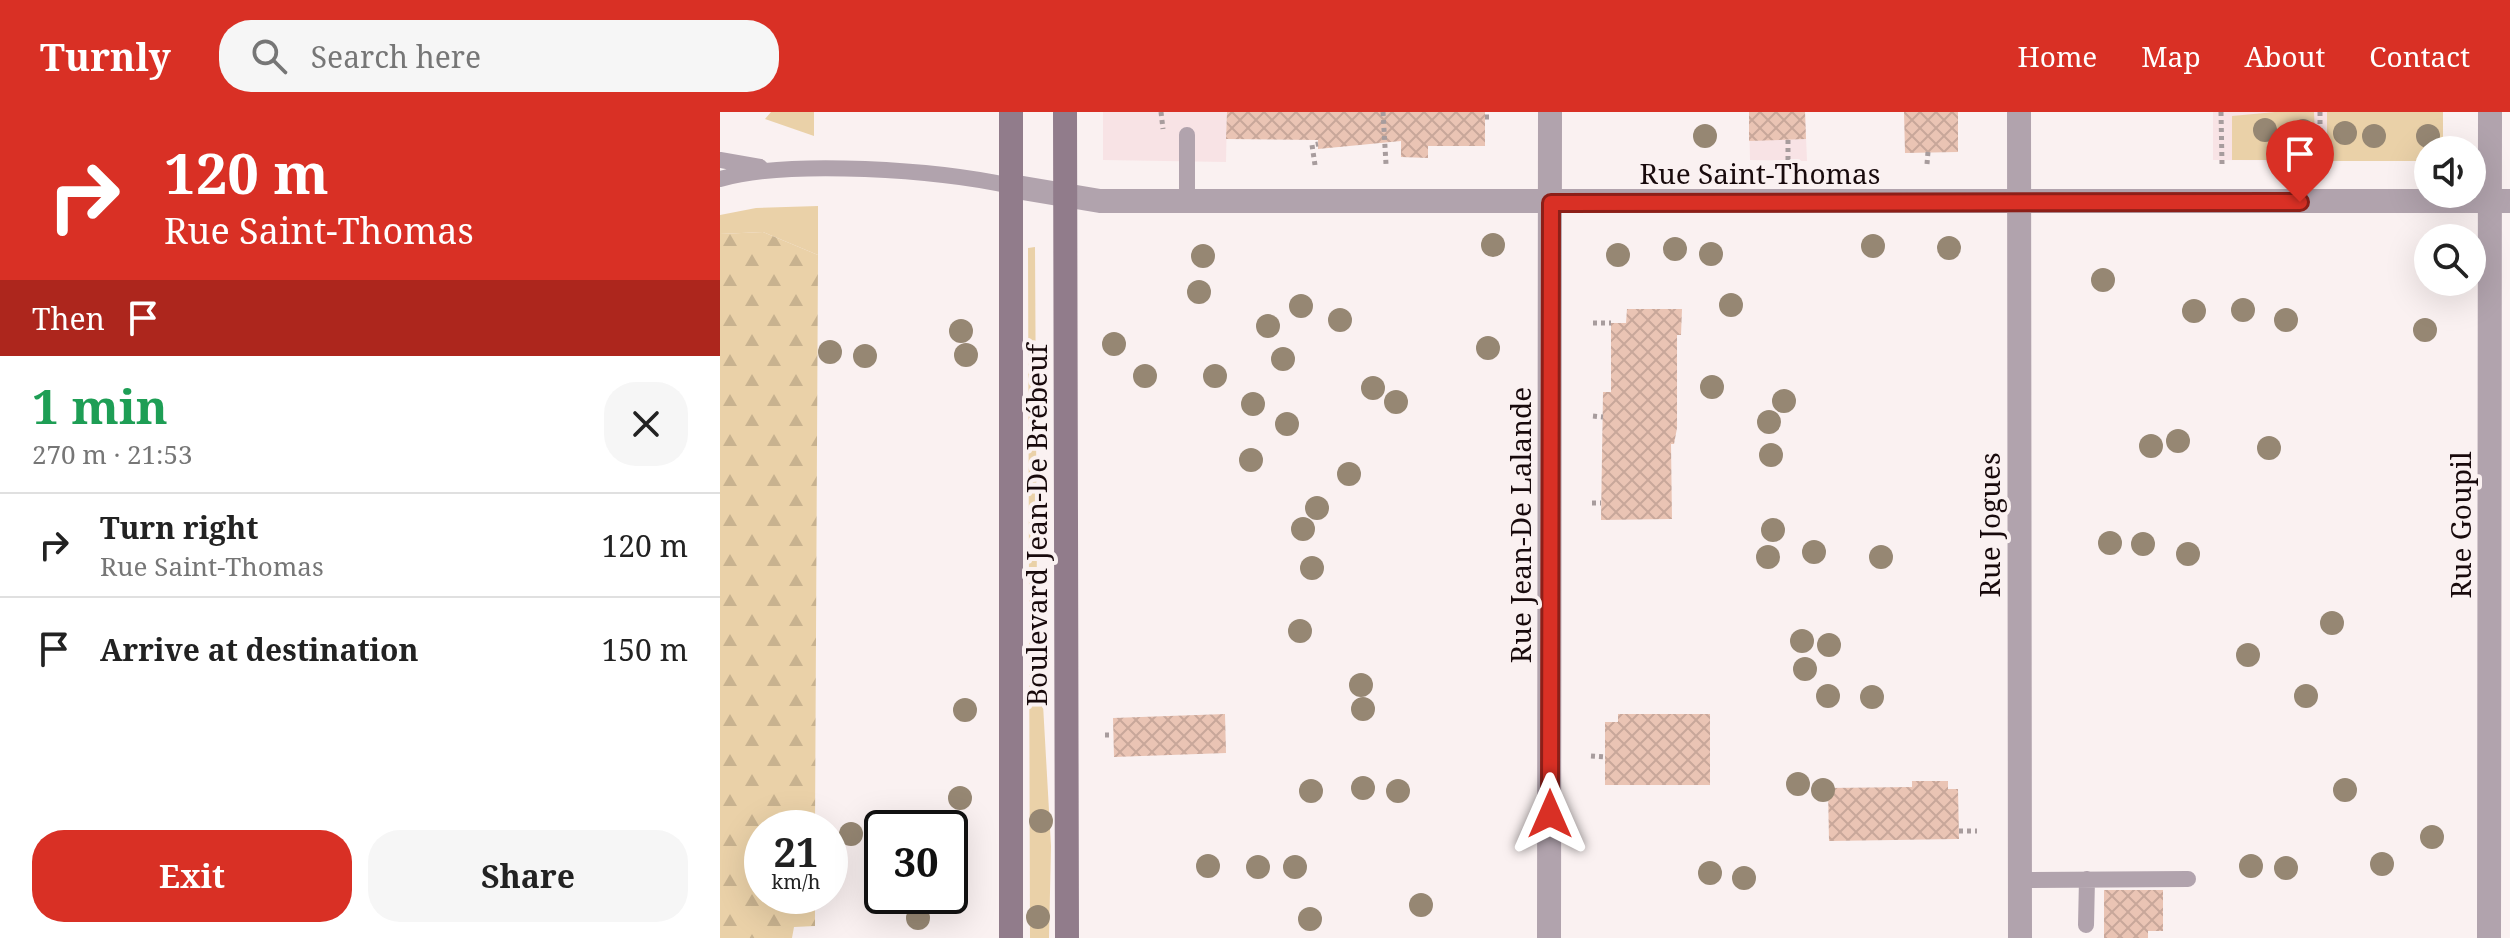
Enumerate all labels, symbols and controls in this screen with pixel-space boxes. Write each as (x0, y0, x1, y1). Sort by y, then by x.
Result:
search box (219, 20, 779, 92)
text: Turnly (40, 30, 171, 82)
icon: search (247, 34, 291, 78)
text: Search here (311, 36, 481, 77)
text: Home (2018, 37, 2097, 75)
text: Map (2141, 37, 2201, 75)
text: About (2245, 37, 2325, 75)
text: Contact (2369, 37, 2470, 75)
pin (2266, 120, 2334, 202)
icon: arrive (2278, 132, 2322, 176)
text: 120 m (164, 134, 329, 210)
map controls (2414, 136, 2486, 296)
button: sound (2414, 136, 2486, 208)
icon: right (32, 144, 136, 248)
street label: Rue Saint-Thomas (1640, 154, 1880, 192)
text: Rue Saint-Thomas (164, 206, 474, 255)
button: search (2414, 224, 2486, 296)
icon: arrive (121, 296, 165, 340)
text: Then (32, 298, 105, 339)
street label: Boulevard Jean-De Brébeuf (1017, 341, 1055, 706)
text: 1 min (32, 373, 168, 438)
button: close (604, 382, 688, 466)
street label: Rue Jean-De Lalande (1501, 387, 1539, 663)
text: 270 m · 21:53 (32, 436, 193, 472)
street label: Rue Goupil (2441, 451, 2479, 599)
street label: Rue Jogues (1970, 452, 2008, 598)
text: Turn right (100, 507, 258, 548)
icon: right (32, 523, 76, 567)
text: 120 m (602, 525, 688, 566)
text: Rue Saint-Thomas (100, 548, 324, 584)
icon: arrive (32, 627, 76, 671)
text: Arrive at destination (100, 629, 419, 670)
text: 150 m (602, 629, 688, 670)
position arrow (1508, 772, 1592, 856)
speed limit sign: 30 (864, 810, 968, 914)
text: 21 (773, 824, 819, 879)
button: Exit (32, 830, 352, 922)
button: Share (368, 830, 688, 922)
text: km/h (771, 868, 821, 895)

